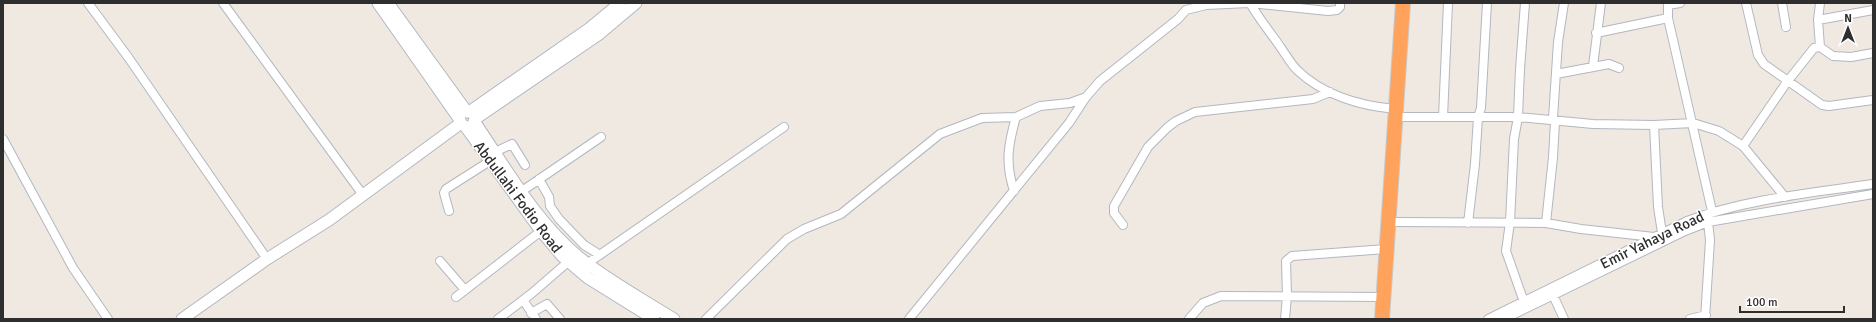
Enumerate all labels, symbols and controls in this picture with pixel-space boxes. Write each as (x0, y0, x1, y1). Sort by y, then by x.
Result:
north arrow (1828, 8, 1868, 48)
text: N (1844, 12, 1852, 25)
street label: Abdullahi Fodio Road (470, 138, 566, 257)
street label: Emir Yahaya Road (1597, 207, 1707, 273)
scale bar (1740, 288, 1844, 314)
text: 100 m (1746, 295, 1778, 310)

